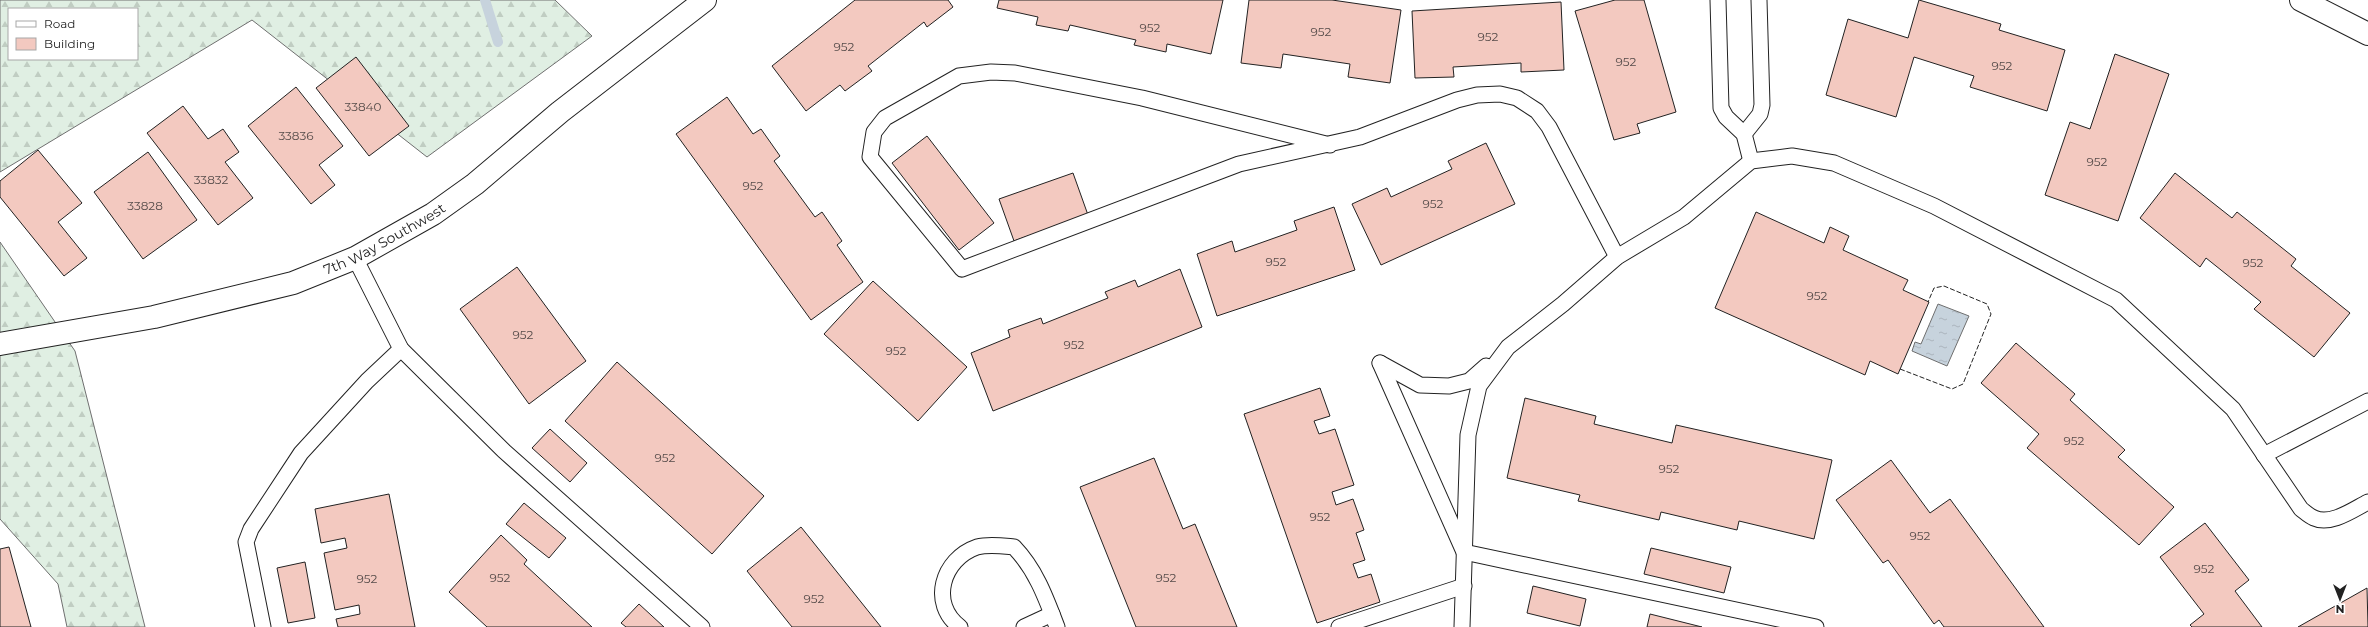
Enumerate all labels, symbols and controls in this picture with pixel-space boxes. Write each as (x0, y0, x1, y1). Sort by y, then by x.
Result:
legend (8, 8, 138, 60)
text: Road (44, 16, 75, 31)
house number: 952 (1140, 20, 1161, 35)
house number: 952 (1311, 24, 1332, 39)
house number: 952 (1478, 29, 1499, 44)
text: Building (44, 36, 95, 51)
house number: 952 (834, 39, 855, 54)
house number: 952 (1616, 54, 1637, 69)
house number: 952 (1992, 58, 2013, 73)
house number: 33840 (344, 99, 382, 114)
house number: 33836 (278, 128, 314, 143)
house number: 952 (2087, 154, 2108, 169)
house number: 33832 (194, 172, 229, 187)
house number: 952 (743, 178, 764, 193)
house number: 952 (1423, 196, 1444, 211)
house number: 33828 (127, 198, 163, 213)
street label: 7th Way Southwest (321, 199, 449, 279)
house number: 952 (1266, 254, 1287, 269)
house number: 952 (2243, 255, 2264, 270)
house number: 952 (1807, 288, 1828, 303)
house number: 952 (513, 327, 534, 342)
house number: 952 (1064, 337, 1085, 352)
house number: 952 (886, 343, 907, 358)
house number: 952 (2064, 433, 2085, 448)
house number: 952 (655, 450, 676, 465)
house number: 952 (1659, 461, 1680, 476)
house number: 952 (1310, 509, 1331, 524)
house number: 952 (1910, 528, 1931, 543)
house number: 952 (2194, 561, 2215, 576)
house number: 952 (490, 570, 511, 585)
house number: 952 (1156, 570, 1177, 585)
house number: 952 (357, 571, 378, 586)
north arrow (2320, 579, 2360, 619)
house number: 952 (804, 591, 825, 606)
text: N (2336, 602, 2344, 616)

